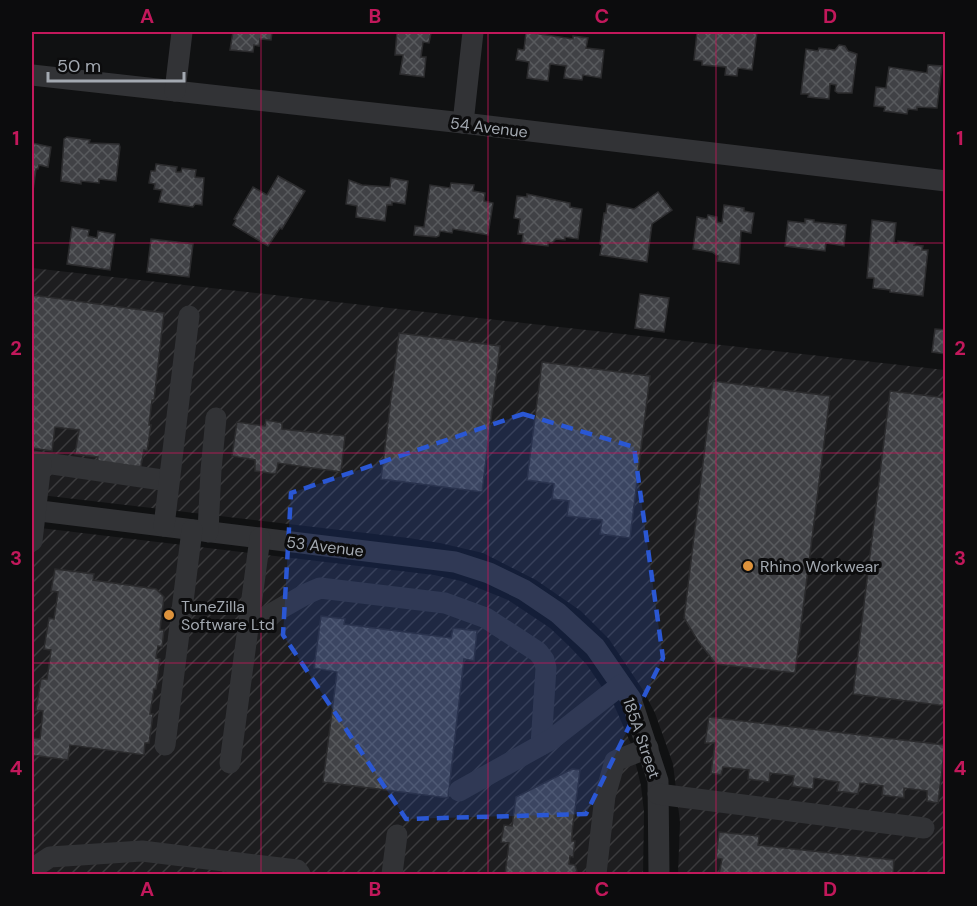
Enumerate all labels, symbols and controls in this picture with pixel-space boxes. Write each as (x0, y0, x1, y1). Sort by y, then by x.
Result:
text: A (140, 3, 154, 29)
text: B (369, 3, 381, 29)
text: C (595, 3, 609, 29)
text: D (823, 3, 837, 29)
scale bar (48, 45, 184, 83)
text: 50 m (57, 54, 101, 78)
street label: 54 Avenue (449, 112, 529, 143)
text: 1 (12, 125, 20, 151)
text: 1 (956, 125, 964, 151)
text: 2 (10, 335, 22, 361)
text: 2 (954, 335, 966, 361)
street label: 53 Avenue (285, 531, 365, 562)
text: 3 (10, 545, 22, 571)
text: 3 (954, 545, 966, 571)
place label: Rhino Workwear (760, 556, 879, 577)
marker: Rhino Workwear (741, 559, 755, 573)
place label: TuneZilla Software Ltd (181, 596, 275, 635)
marker: TuneZilla Software Ltd (162, 608, 176, 622)
street label: 185A Street (618, 695, 665, 781)
text: 4 (10, 755, 23, 781)
text: 4 (954, 755, 967, 781)
text: A (140, 876, 154, 902)
text: B (369, 876, 381, 902)
text: C (595, 876, 609, 902)
text: D (823, 876, 837, 902)

